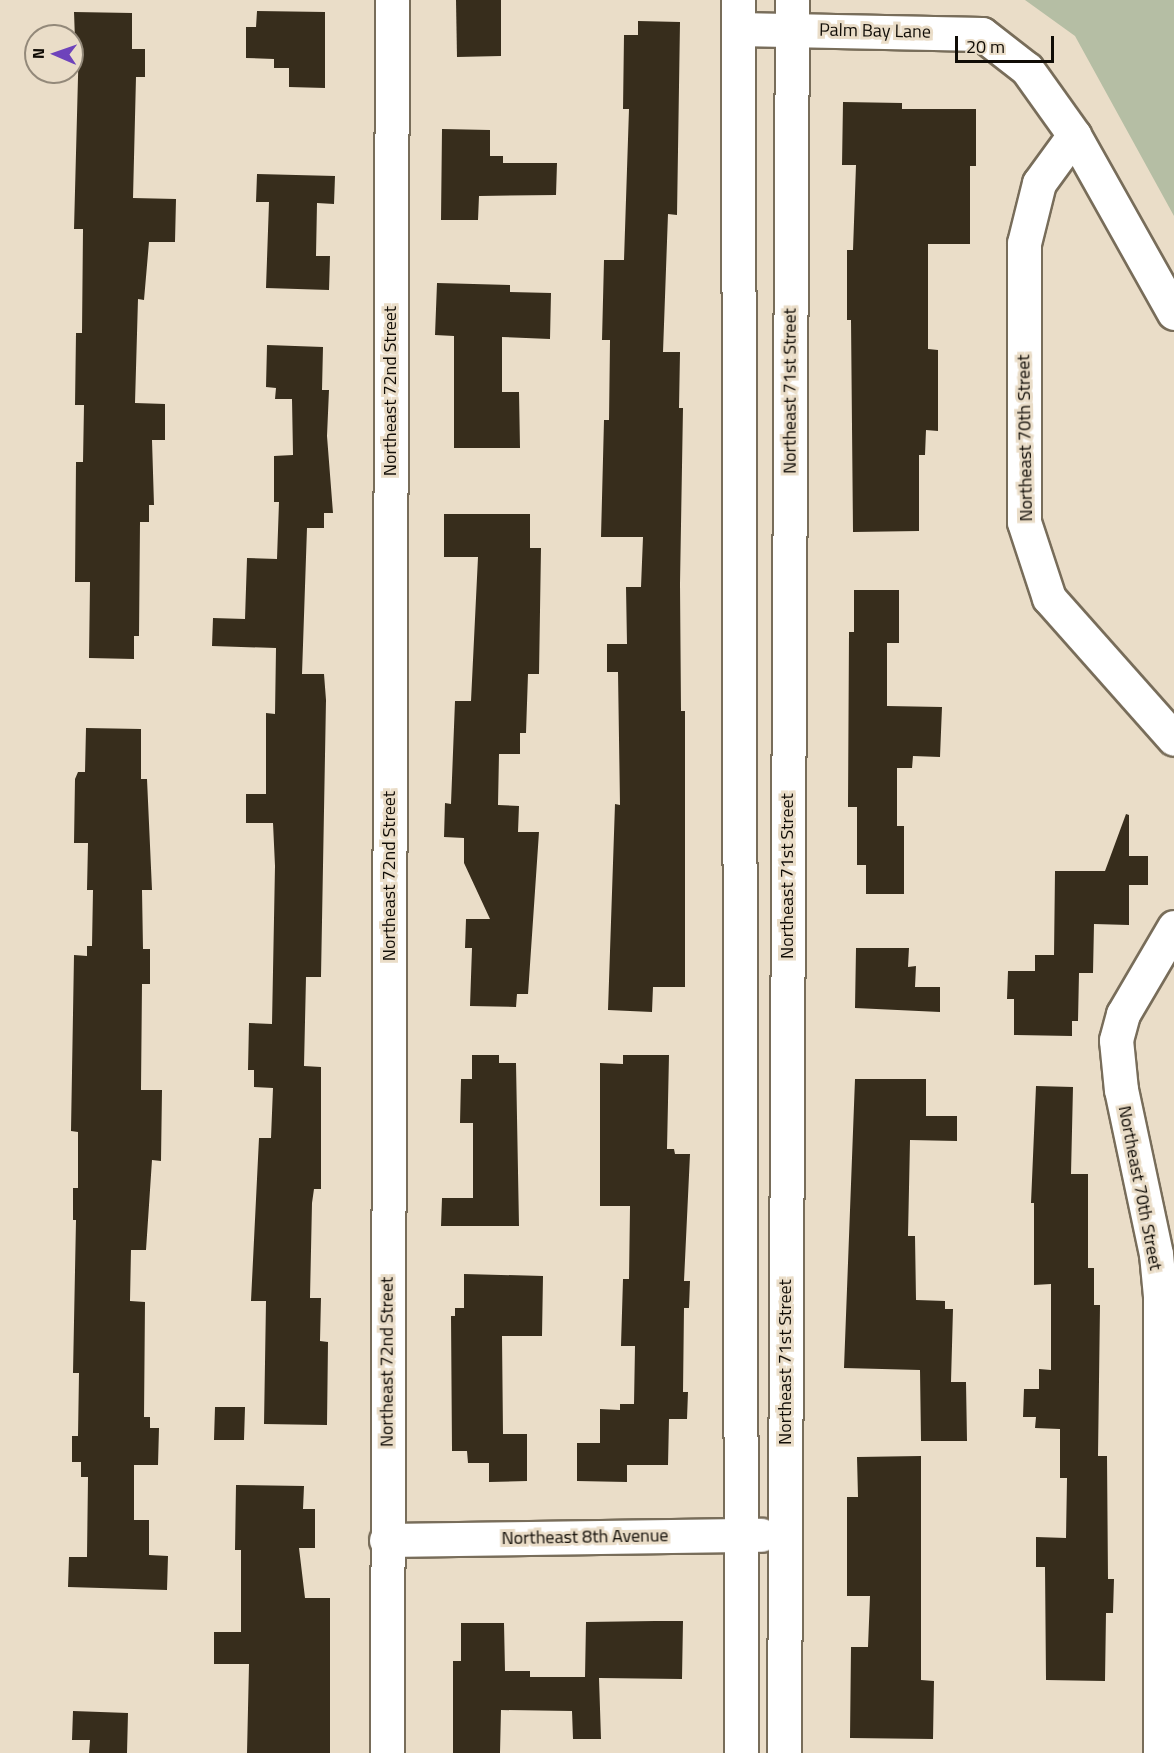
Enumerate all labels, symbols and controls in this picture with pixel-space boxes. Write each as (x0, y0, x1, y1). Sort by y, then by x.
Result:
street label: Palm Bay Lane (819, 19, 931, 43)
north arrow (24, 24, 84, 84)
scale bar (958, 24, 1057, 62)
text: 20 m (966, 33, 1005, 60)
text: N (26, 47, 50, 59)
street label: Northeast 72nd Street (379, 306, 401, 476)
street label: Northeast 71st Street (779, 308, 801, 474)
street label: Northeast 70th Street (1013, 354, 1037, 522)
street label: Northeast 72nd Street (378, 791, 400, 961)
street label: Northeast 71st Street (776, 793, 798, 959)
street label: Northeast 70th Street (1113, 1104, 1167, 1272)
street label: Northeast 72nd Street (376, 1277, 398, 1447)
street label: Northeast 71st Street (774, 1279, 796, 1445)
street label: Northeast 8th Avenue (501, 1525, 669, 1549)

